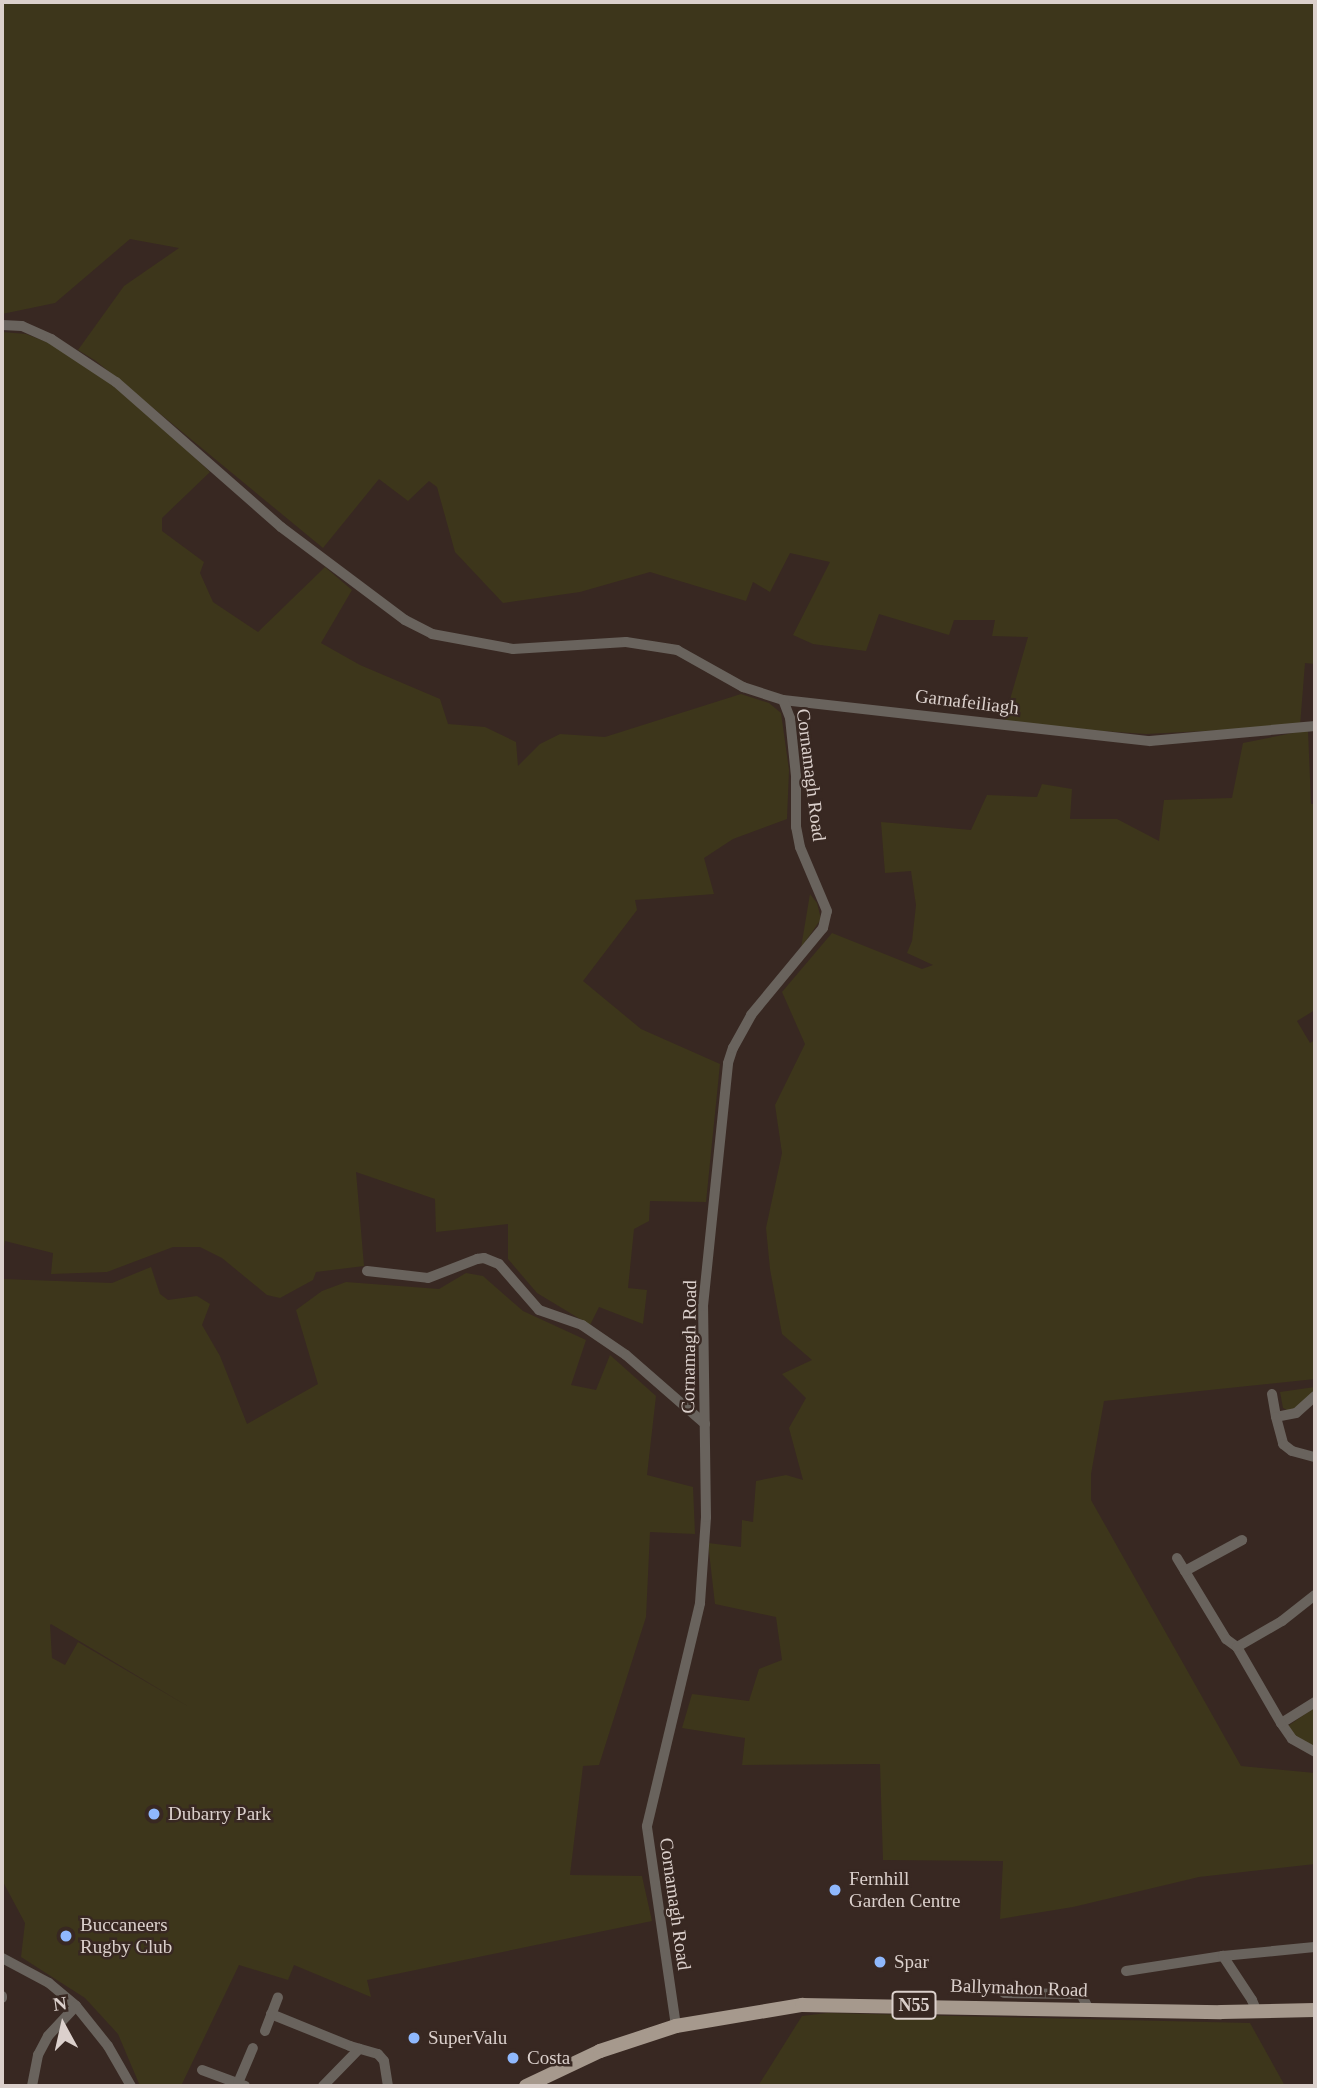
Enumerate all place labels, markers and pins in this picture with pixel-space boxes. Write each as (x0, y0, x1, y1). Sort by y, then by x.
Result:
place label: Dubarry Park (168, 1803, 271, 1825)
marker: Dubarry Park (146, 1806, 162, 1822)
place label: Fernhill Garden Centre (849, 1868, 960, 1912)
marker: Fernhill Garden Centre (827, 1882, 843, 1898)
place label: Buccaneers Rugby Club (80, 1914, 172, 1958)
marker: Buccaneers Rugby Club (58, 1928, 74, 1944)
place label: Spar (894, 1951, 929, 1973)
marker: Spar (872, 1954, 888, 1970)
place label: SuperValu (428, 2027, 507, 2049)
marker: SuperValu (406, 2030, 422, 2046)
place label: Costa (527, 2047, 570, 2069)
marker: Costa (505, 2050, 521, 2066)

